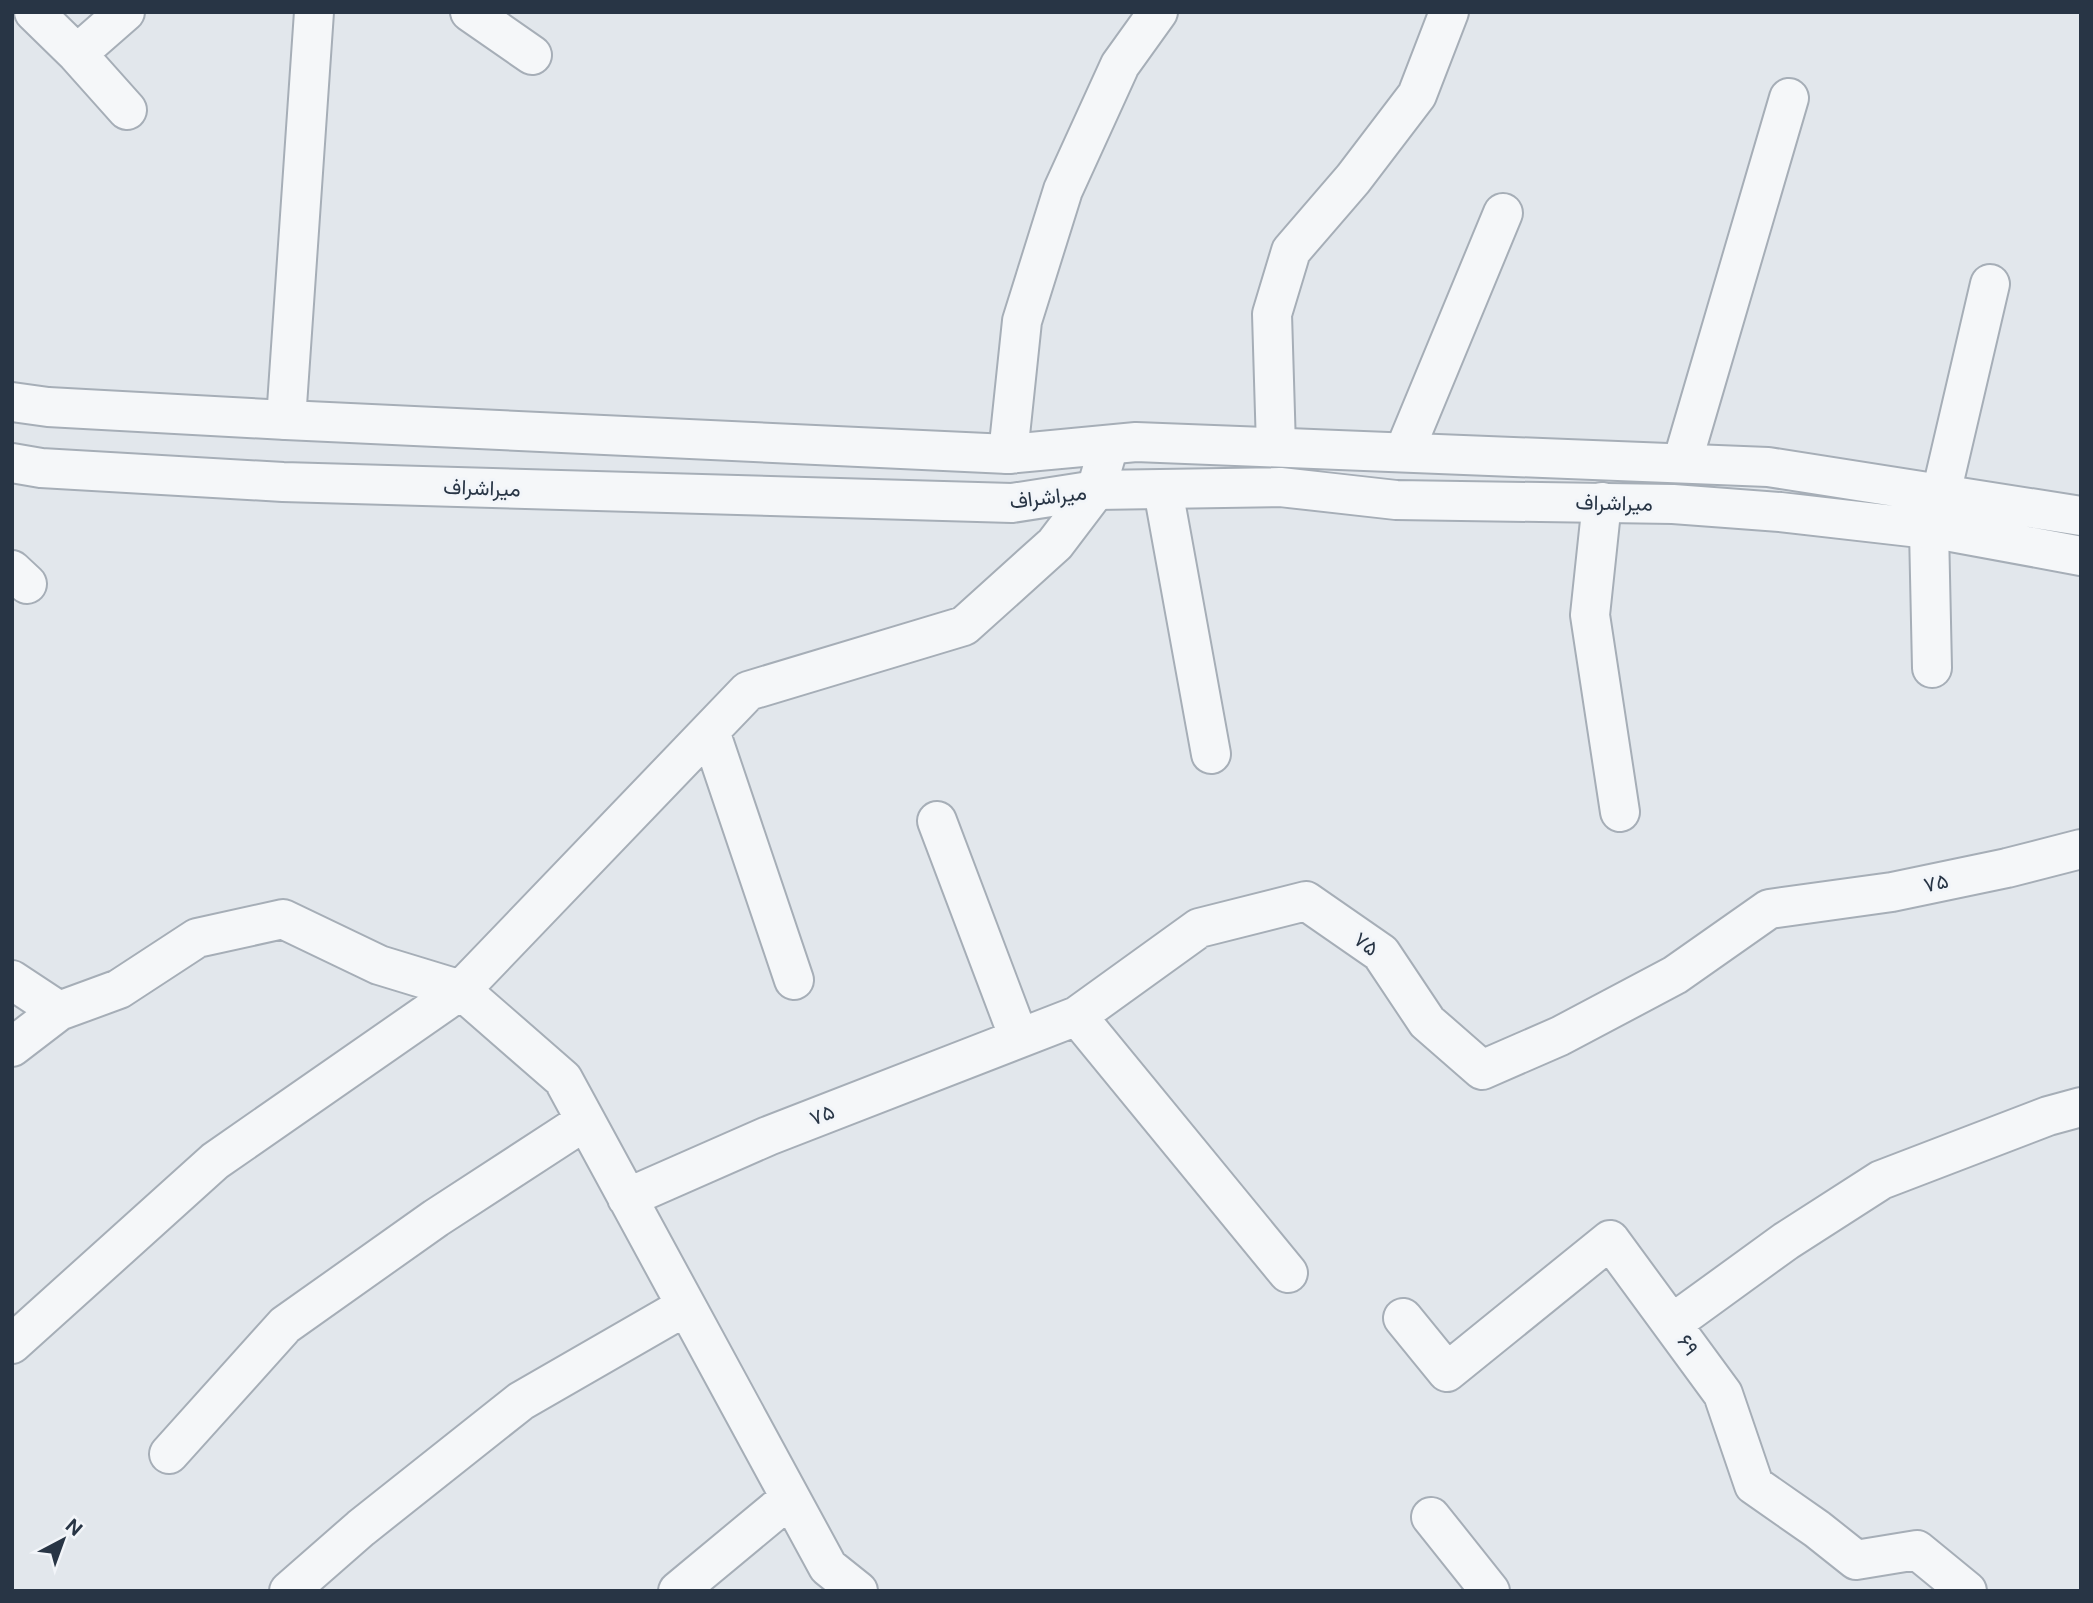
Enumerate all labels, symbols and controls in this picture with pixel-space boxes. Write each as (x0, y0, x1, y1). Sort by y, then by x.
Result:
street label: میراشراف (443, 474, 521, 502)
street label: میراشراف (1008, 479, 1088, 515)
street label: میراشراف (1575, 489, 1653, 517)
street label: ۷۵ (1921, 868, 1951, 897)
street label: ۷۵ (1349, 926, 1384, 961)
street label: ۷۵ (806, 1098, 838, 1131)
street label: ۶۹ (1672, 1329, 1704, 1360)
north arrow (28, 1505, 98, 1575)
text: N (61, 1514, 87, 1540)

